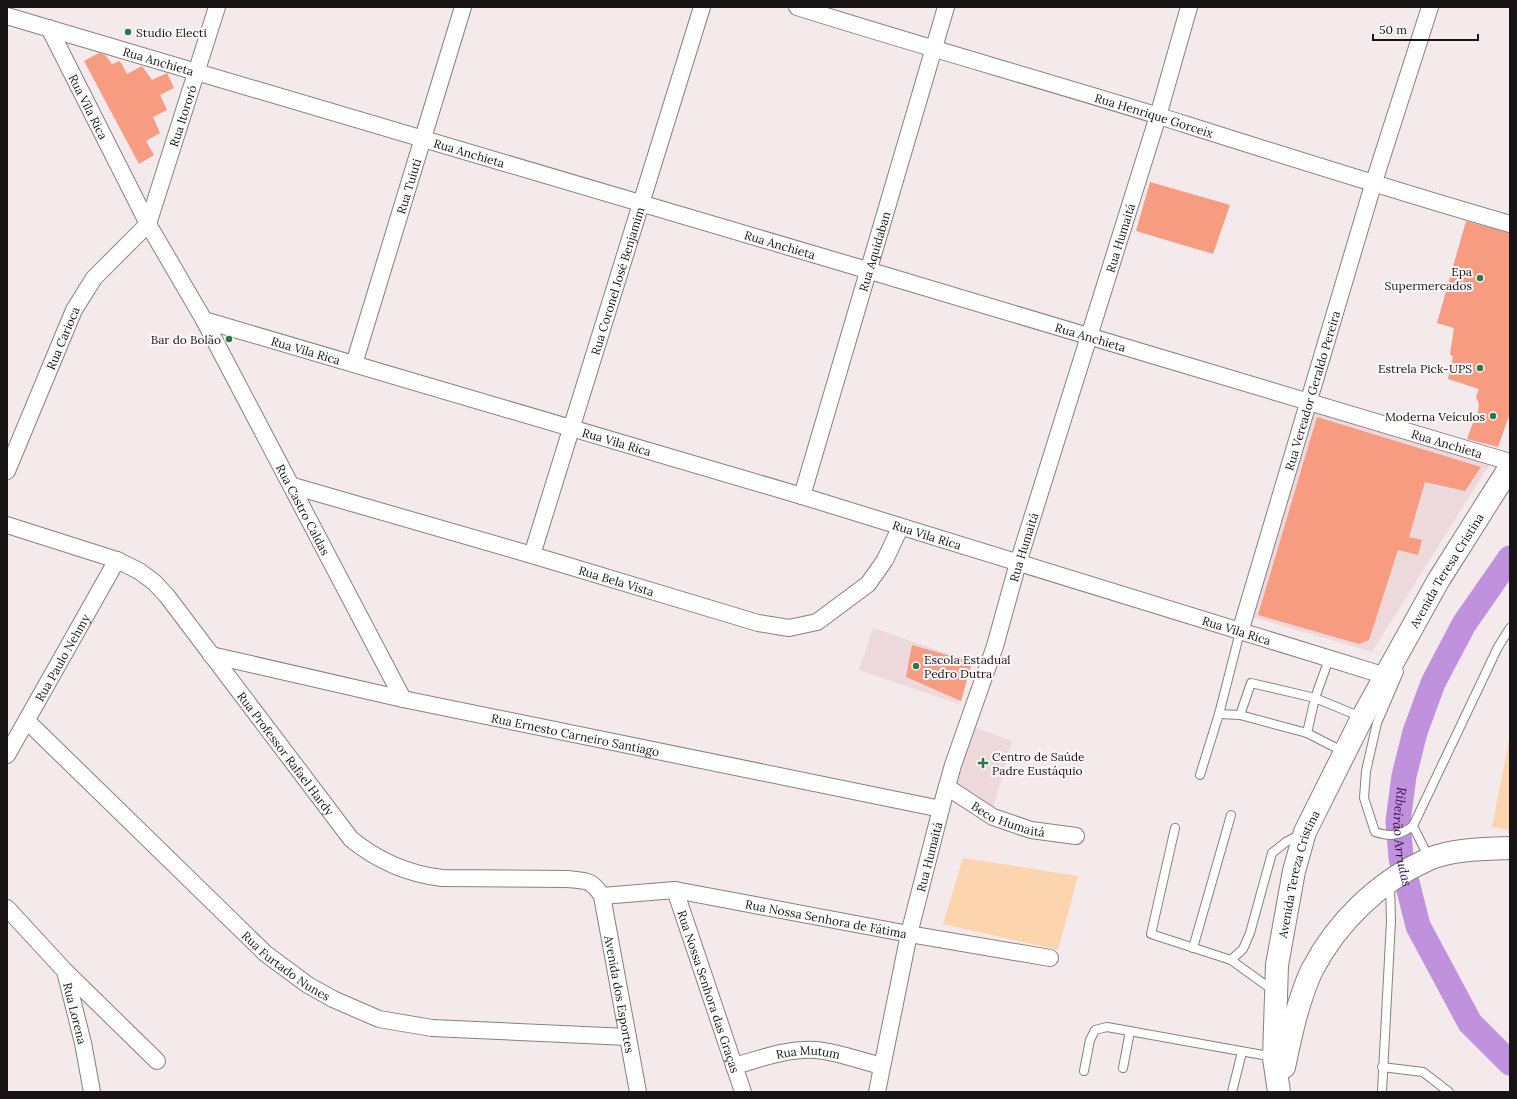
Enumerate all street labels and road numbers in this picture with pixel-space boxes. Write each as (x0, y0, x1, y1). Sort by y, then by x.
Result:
street label: Rua Anchieta (121, 43, 196, 78)
street label: Rua Vila Rica (66, 71, 111, 142)
street label: Rua Itororó (166, 83, 199, 149)
street label: Rua Henrique Gorceix (1093, 89, 1216, 140)
street label: Rua Anchieta (432, 135, 506, 170)
street label: Rua Tuiuti (393, 156, 424, 216)
street label: Rua Humaitá (1102, 201, 1138, 274)
street label: Rua Coronel José Benjamim (587, 205, 647, 357)
street label: Rua Aquidaban (855, 209, 893, 293)
street label: Rua Anchieta (743, 227, 817, 262)
street label: Rua Carioca (43, 304, 82, 372)
street label: Rua Vereador Geraldo Pereira (1281, 309, 1343, 472)
street label: Rua Anchieta (1053, 319, 1128, 354)
street label: Rua Vila Rica (270, 333, 342, 367)
street label: Rua Vila Rica (580, 424, 653, 459)
street label: Rua Anchieta (1410, 426, 1484, 461)
street label: Rua Castro Caldas (273, 461, 334, 558)
street label: Rua Humaitá (1006, 510, 1041, 583)
street label: Avenida Teresa Cristina (1406, 510, 1487, 631)
street label: Rua Vila Rica (891, 517, 963, 552)
street label: Rua Bela Vista (577, 562, 656, 599)
street label: Rua Paulo Nehmy (31, 611, 93, 704)
street label: Rua Vila Rica (1200, 612, 1273, 648)
street label: Rua Professor Rafael Hardy (234, 688, 338, 819)
street label: Rua Ernesto Carneiro Santiago (490, 710, 661, 759)
street label: Beco Humaitá (969, 798, 1046, 839)
street label: Avenida Tereza Cristina (1274, 808, 1322, 940)
street label: Rua Humaitá (913, 820, 945, 893)
street label: Rua Nossa Senhora de Fátima (744, 896, 908, 941)
street label: Rua Nossa Senhora das Graças (675, 908, 744, 1075)
street label: Rua Furtado Nunes (239, 928, 333, 1004)
street label: Avenida dos Esportes (602, 933, 638, 1055)
street label: Rua Lorena (61, 981, 90, 1046)
street label: Rua Mutum (774, 1042, 842, 1062)

